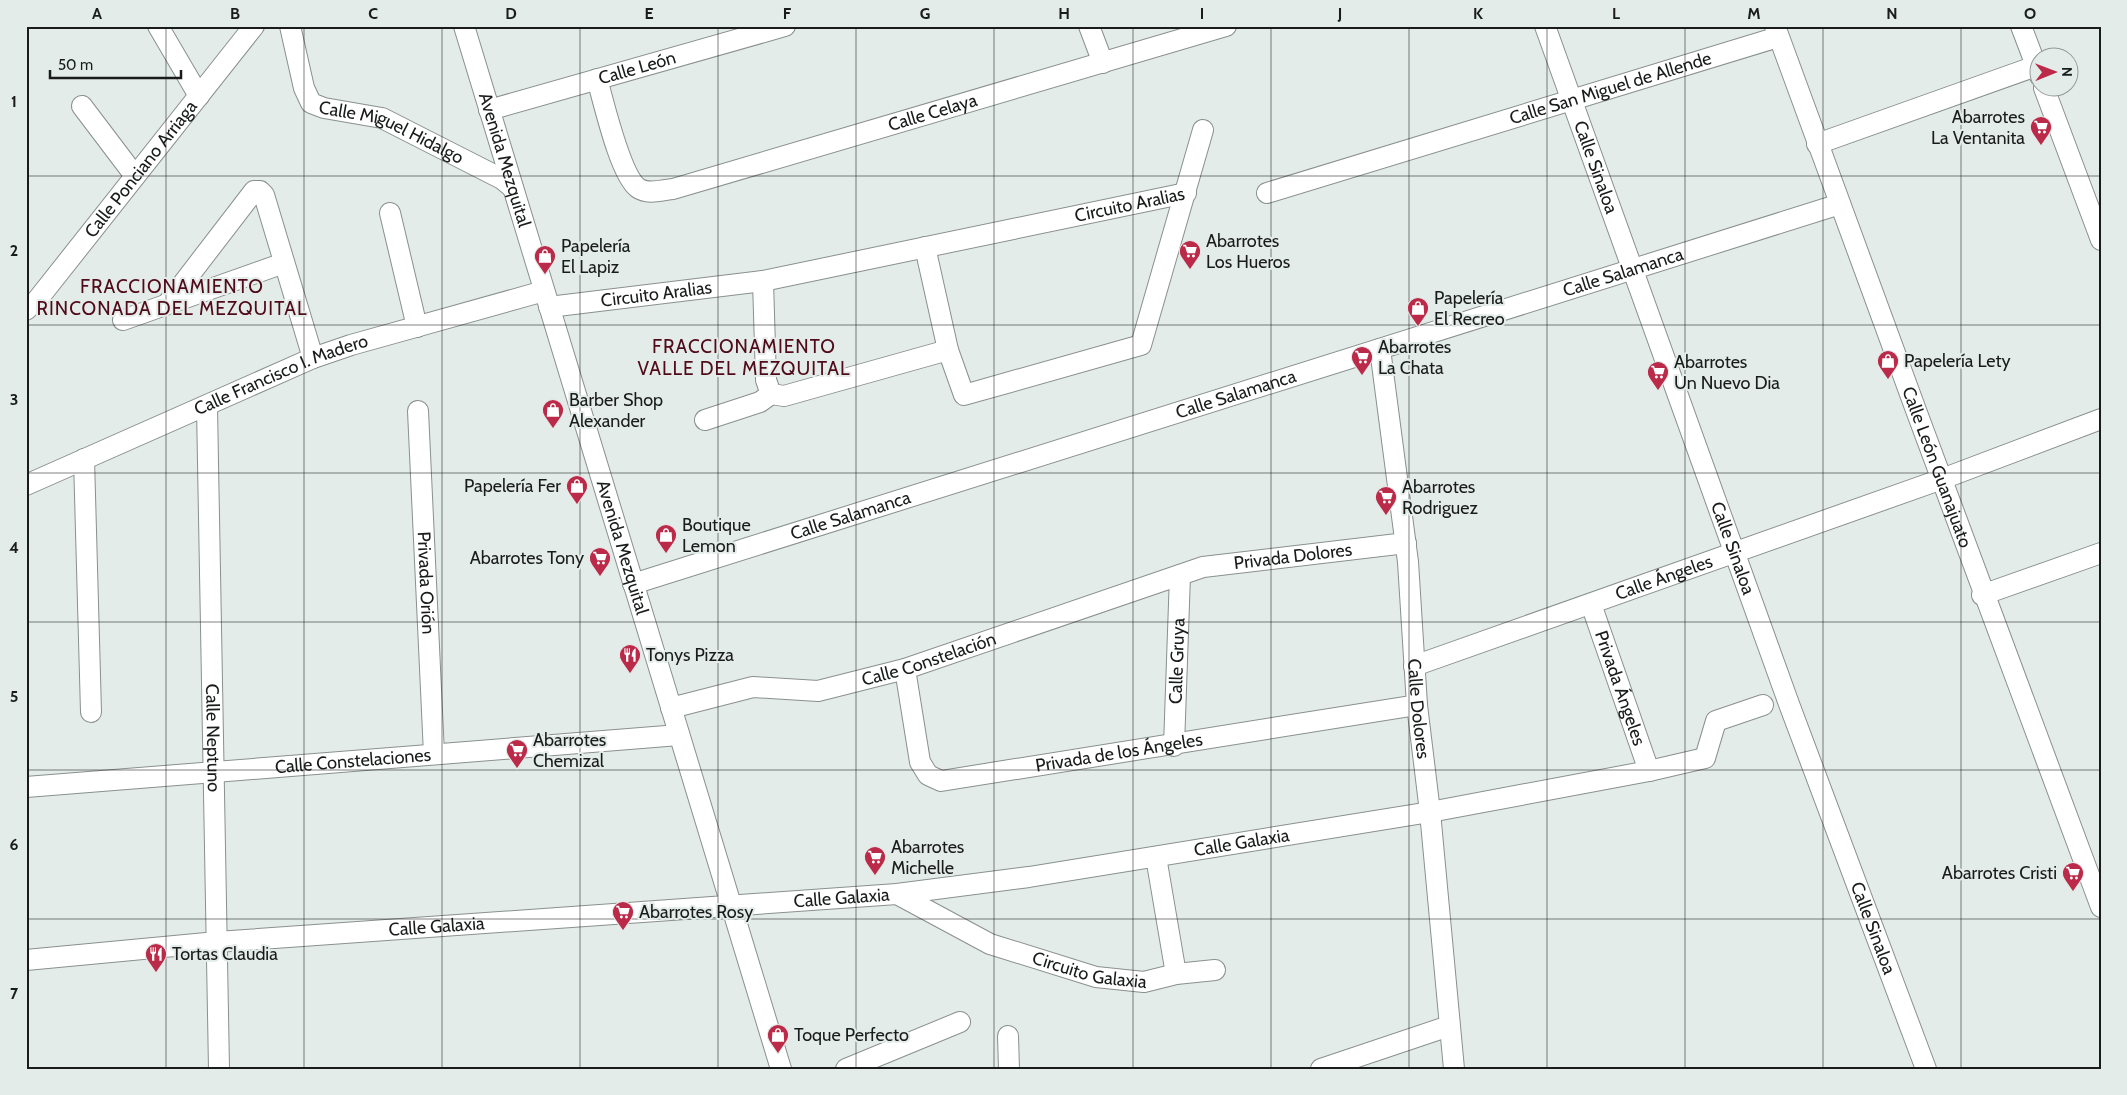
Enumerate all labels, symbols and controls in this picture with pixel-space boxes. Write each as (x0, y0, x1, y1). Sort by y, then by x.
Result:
text: A (92, 4, 102, 23)
text: B (230, 4, 240, 23)
text: C (368, 4, 378, 23)
text: D (505, 4, 517, 23)
text: E (644, 4, 654, 23)
text: F (783, 4, 792, 23)
text: G (920, 4, 930, 23)
text: H (1058, 4, 1070, 23)
text: I (1200, 4, 1204, 23)
text: J (1337, 4, 1342, 23)
text: K (1473, 4, 1483, 23)
text: L (1612, 4, 1620, 23)
text: M (1747, 4, 1761, 23)
text: N (1886, 4, 1898, 23)
text: O (2024, 4, 2036, 23)
street label: Calle León (596, 47, 678, 89)
street label: Calle San Miguel de Allende (1507, 47, 1714, 129)
scale bar (50, 48, 181, 80)
north arrow (2030, 48, 2080, 98)
text: 50 m (58, 56, 93, 74)
text: N (2058, 67, 2076, 77)
street label: Calle Celaya (885, 89, 980, 136)
street label: Avenida Mezquital (474, 90, 536, 230)
text: 1 (11, 92, 17, 111)
street label: Calle Ponciano Arriaga (80, 96, 202, 242)
street label: Calle Miguel Hidalgo (317, 96, 467, 169)
place label: Abarrotes La Ventanita (1931, 106, 2025, 149)
supermarket icon: Abarrotes La Ventanita (2029, 115, 2053, 146)
street label: Calle Sinaloa (1569, 118, 1623, 217)
street label: Circuito Aralias (1073, 183, 1187, 227)
place label: Abarrotes Los Hueros (1206, 230, 1290, 273)
place label: Papelería El Lapiz (561, 235, 631, 278)
supermarket icon: Abarrotes Los Hueros (1178, 239, 1202, 270)
text: 2 (10, 241, 18, 260)
street label: Calle Salamanca (1560, 243, 1686, 302)
shop icon: Papelería El Lapiz (533, 244, 557, 275)
district label: FRACCIONAMIENTO RINCONADA DEL MEZQUITAL (36, 275, 308, 320)
street label: Circuito Aralias (599, 276, 713, 312)
place label: Papelería El Recreo (1434, 287, 1505, 330)
shop icon: Papelería El Recreo (1406, 296, 1430, 327)
street label: Calle Francisco I. Madero (191, 330, 370, 420)
district label: FRACCIONAMIENTO VALLE DEL MEZQUITAL (638, 335, 850, 380)
place label: Abarrotes La Chata (1378, 336, 1451, 379)
supermarket icon: Abarrotes La Chata (1350, 345, 1374, 376)
shop icon: Papelería Lety (1876, 349, 1900, 380)
place label: Papelería Lety (1904, 350, 2011, 372)
place label: Abarrotes Un Nuevo Dia (1674, 351, 1780, 394)
supermarket icon: Abarrotes Un Nuevo Dia (1646, 360, 1670, 391)
street label: Calle Salamanca (1173, 365, 1299, 423)
street label: Calle León Guanajuato (1897, 384, 1977, 551)
place label: Barber Shop Alexander (569, 389, 663, 432)
text: 3 (10, 390, 18, 409)
shop icon: Barber Shop Alexander (541, 398, 565, 429)
shop icon: Papelería Fer (565, 474, 589, 505)
place label: Papelería Fer (464, 475, 561, 497)
place label: Abarrotes Rodriguez (1402, 476, 1479, 519)
street label: Avenida Mezquital (592, 478, 653, 618)
supermarket icon: Abarrotes Rodriguez (1374, 485, 1398, 516)
street label: Calle Salamanca (788, 486, 914, 545)
street label: Calle Sinaloa (1706, 499, 1760, 598)
place label: Boutique Lemon (682, 514, 751, 557)
shop icon: Boutique Lemon (654, 523, 678, 554)
street label: Privada Orión (413, 531, 439, 635)
text: 4 (9, 538, 19, 557)
street label: Privada Dolores (1233, 538, 1353, 574)
supermarket icon: Abarrotes Tony (588, 546, 612, 577)
place label: Abarrotes Tony (470, 547, 584, 569)
street label: Calle Ángeles (1612, 550, 1715, 605)
street label: Calle Gruya (1164, 617, 1189, 705)
street label: Calle Constelación (859, 628, 999, 691)
street label: Privada Ángeles (1590, 628, 1650, 748)
restaurant icon: Tonys Pizza (618, 643, 642, 674)
place label: Tonys Pizza (646, 644, 734, 666)
street label: Calle Dolores (1403, 658, 1434, 760)
street label: Calle Neptuno (201, 684, 225, 792)
text: 5 (10, 687, 18, 706)
street label: Privada de los Ángeles (1034, 728, 1204, 777)
place label: Abarrotes Chemizal (533, 729, 606, 772)
supermarket icon: Abarrotes Chemizal (505, 738, 529, 769)
street label: Calle Constelaciones (274, 744, 432, 778)
street label: Calle Galaxia (1192, 824, 1291, 861)
text: 6 (10, 835, 19, 854)
place label: Abarrotes Michelle (891, 836, 964, 879)
supermarket icon: Abarrotes Michelle (863, 845, 887, 876)
supermarket icon: Abarrotes Cristi (2061, 861, 2085, 892)
place label: Abarrotes Cristi (1942, 862, 2057, 884)
street label: Calle Sinaloa (1846, 879, 1901, 978)
street label: Calle Galaxia (793, 884, 891, 912)
supermarket icon: Abarrotes Rosy (611, 900, 635, 931)
place label: Abarrotes Rosy (639, 901, 753, 923)
street label: Calle Galaxia (388, 912, 486, 941)
restaurant icon: Tortas Claudia (144, 942, 168, 973)
place label: Tortas Claudia (172, 943, 278, 965)
street label: Circuito Galaxia (1030, 947, 1148, 993)
text: 7 (10, 984, 19, 1003)
shop icon: Toque Perfecto (766, 1023, 790, 1054)
place label: Toque Perfecto (794, 1024, 909, 1046)

